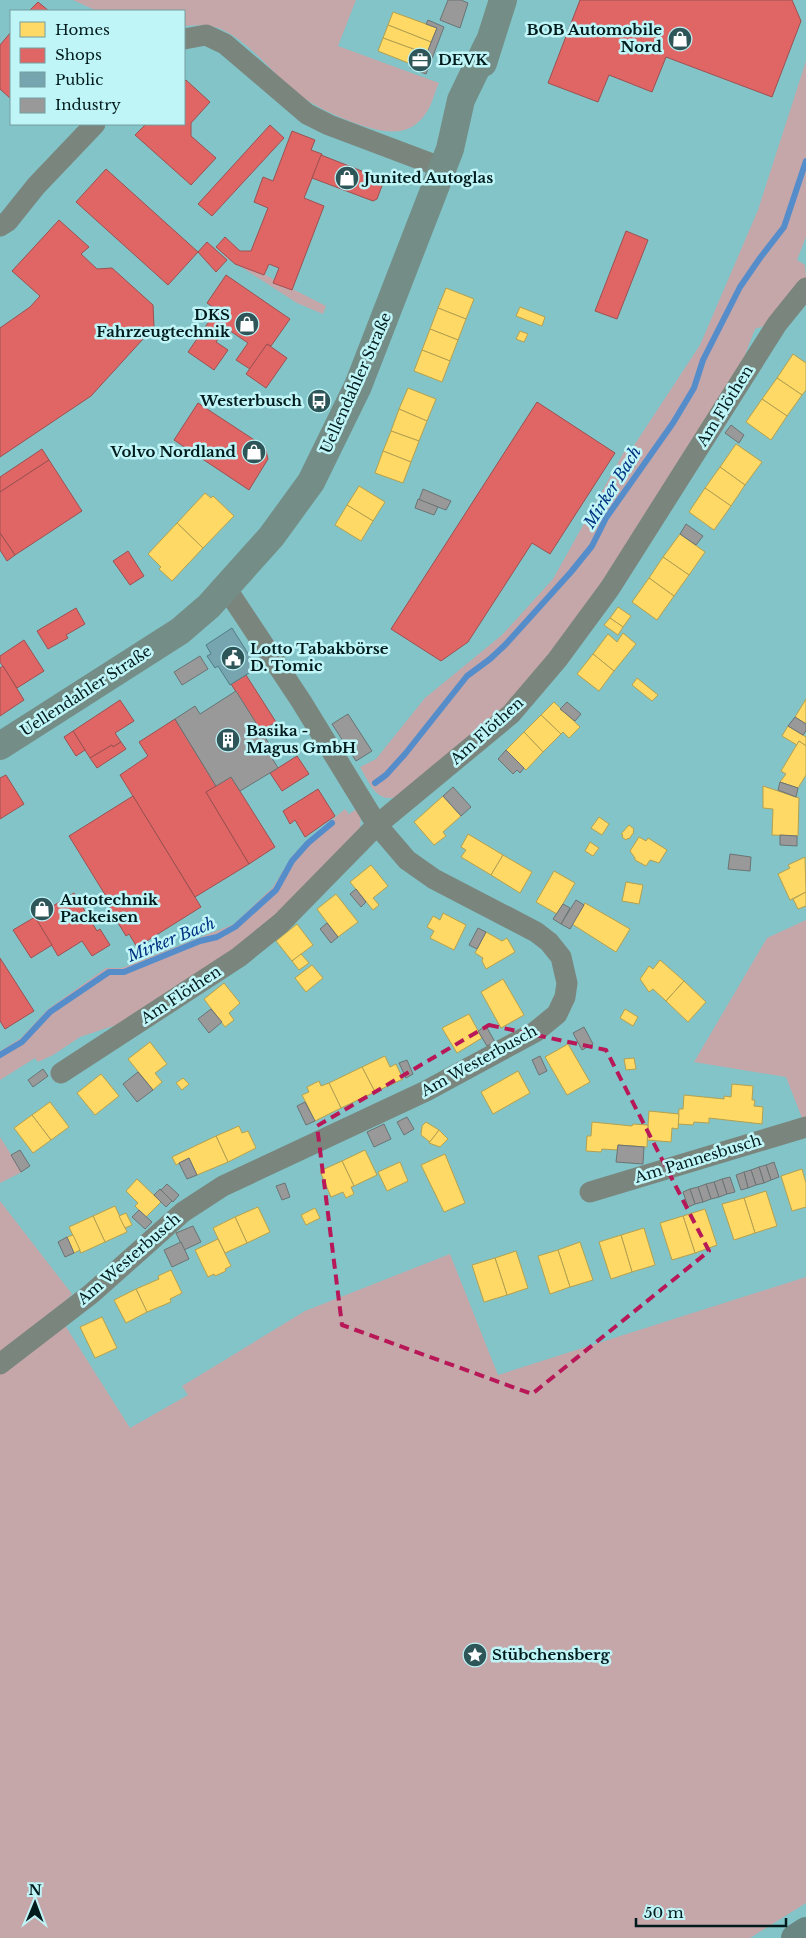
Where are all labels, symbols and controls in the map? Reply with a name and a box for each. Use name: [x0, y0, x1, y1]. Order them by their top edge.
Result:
legend: [10, 10, 185, 125]
text: Homes: [55, 20, 110, 39]
place label: BOB Automobile Nord: [527, 20, 663, 56]
shop icon: BOB Automobile Nord: [667, 26, 693, 52]
text: Shops: [55, 45, 102, 64]
office icon: DEVK: [407, 47, 433, 73]
place label: DEVK: [438, 50, 488, 69]
text: Public: [55, 70, 103, 89]
text: Industry: [55, 95, 121, 114]
shop icon: Junited Autoglas: [334, 165, 360, 191]
place label: Junited Autoglas: [361, 168, 493, 187]
place label: DKS Fahrzeugtechnik: [96, 305, 231, 341]
street label: Uellendahler Straße: [316, 309, 395, 456]
shop icon: DKS Fahrzeugtechnik: [234, 311, 260, 337]
street label: Am Flöthen: [692, 362, 757, 450]
bus stop icon: Westerbusch: [306, 388, 332, 414]
place label: Westerbusch: [199, 391, 302, 410]
shop icon: Volvo Nordland: [241, 439, 267, 465]
place label: Volvo Nordland: [110, 442, 237, 461]
water label: Mirker Bach: [578, 442, 645, 532]
place label: Lotto Tabakbörse D. Tomic: [250, 639, 389, 675]
street label: Uellendahler Straße: [17, 641, 155, 740]
public building icon: Lotto Tabakbörse D. Tomic: [220, 645, 246, 671]
street label: Am Flöthen: [446, 693, 527, 769]
place label: Basika - Magus GmbH: [246, 721, 356, 757]
building icon: Basika - Magus GmbH: [215, 727, 241, 753]
place label: Autotechnik Packeisen: [59, 890, 159, 926]
shop icon: Autotechnik Packeisen: [29, 896, 55, 922]
water label: Mirker Bach: [123, 912, 218, 966]
street label: Am Flöthen: [136, 962, 224, 1028]
street label: Am Westerbusch: [417, 1021, 540, 1101]
street label: Am Pannesbusch: [631, 1130, 764, 1187]
street label: Am Westerbusch: [73, 1209, 184, 1309]
place icon: Stübchensberg: [462, 1642, 488, 1668]
place label: Stübchensberg: [492, 1645, 611, 1664]
north arrow: [10, 1878, 60, 1928]
text: N: [28, 1881, 42, 1899]
scale bar: [636, 1896, 786, 1928]
text: 50 m: [644, 1903, 684, 1922]

